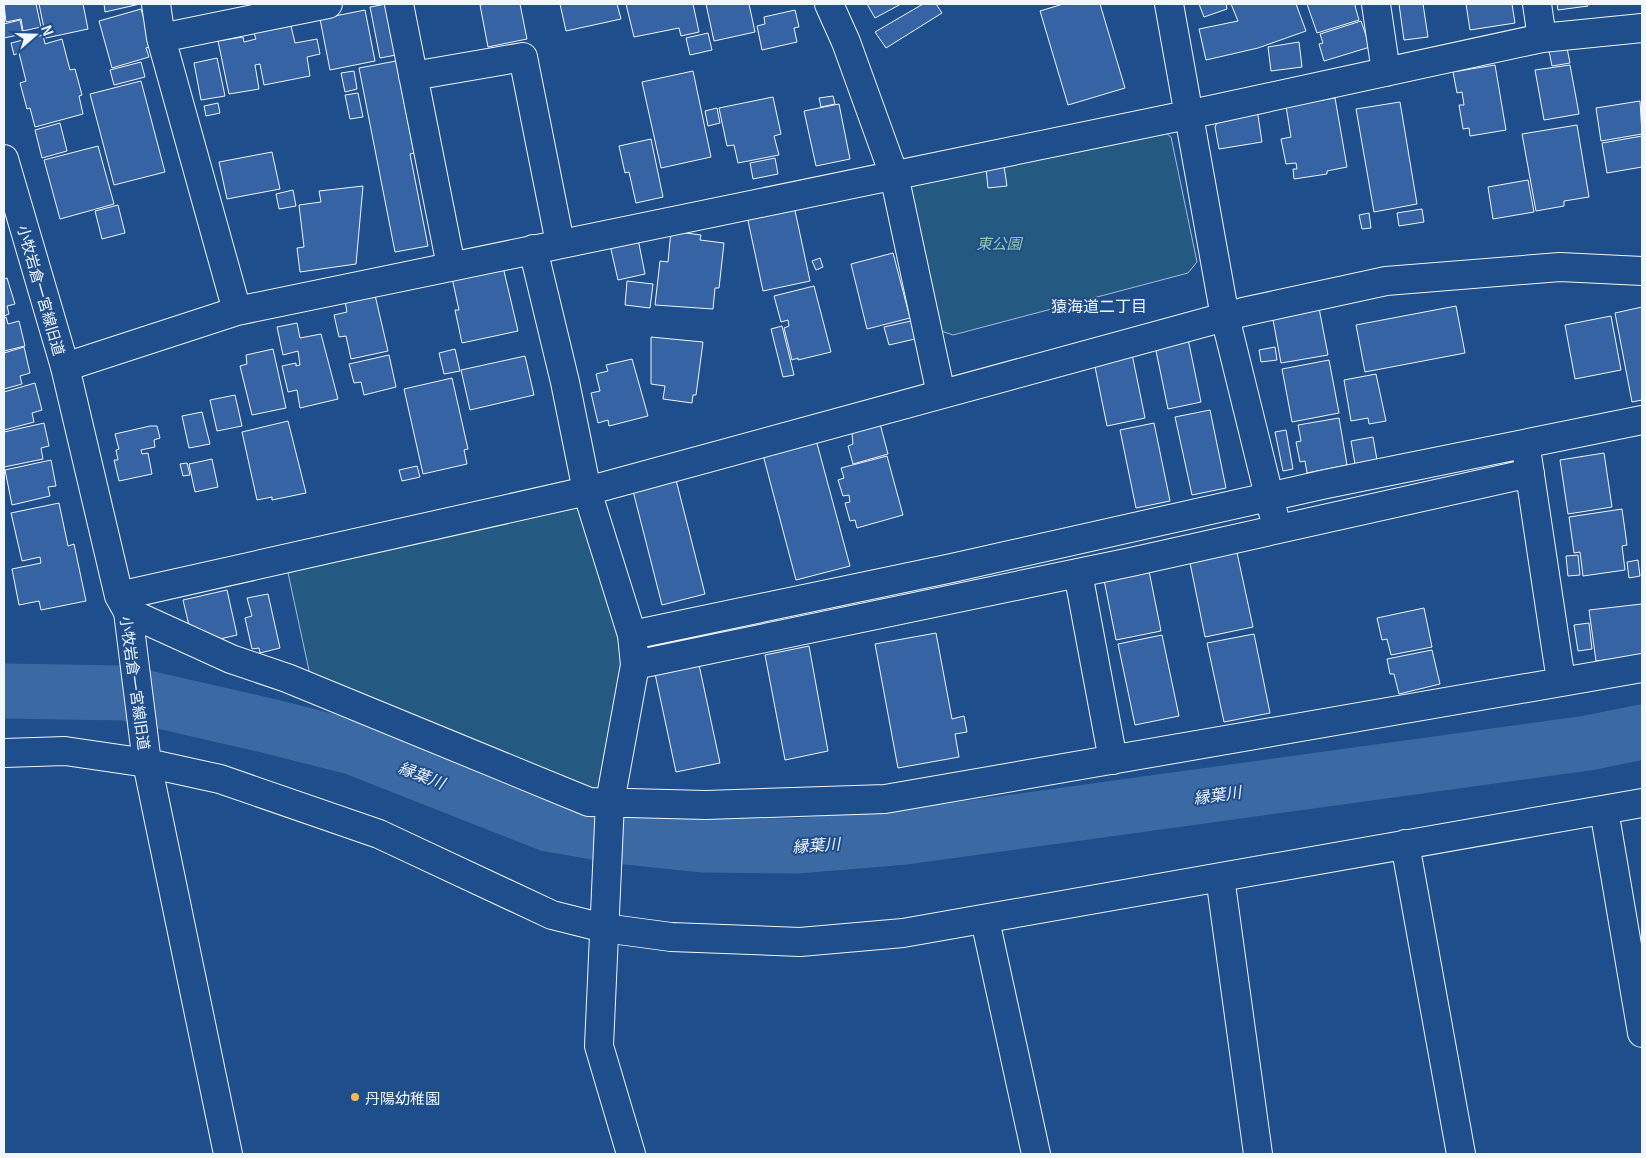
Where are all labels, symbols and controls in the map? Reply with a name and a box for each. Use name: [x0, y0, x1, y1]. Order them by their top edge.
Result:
north arrow: [10, 10, 60, 60]
text: N: [37, 22, 59, 39]
street label: 小牧岩倉一宮線旧道: [13, 222, 71, 358]
park label: 東公園: [976, 232, 1023, 253]
district label: 猿海道二丁目: [1051, 293, 1147, 317]
street label: 小牧岩倉一宮線旧道: [116, 615, 156, 751]
water label: 縁葉川: [395, 754, 451, 795]
water label: 縁葉川: [1192, 778, 1244, 809]
water label: 縁葉川: [791, 830, 843, 858]
place label: 丹陽幼稚園: [365, 1087, 440, 1108]
marker: 丹陽幼稚園: [349, 1091, 361, 1103]

